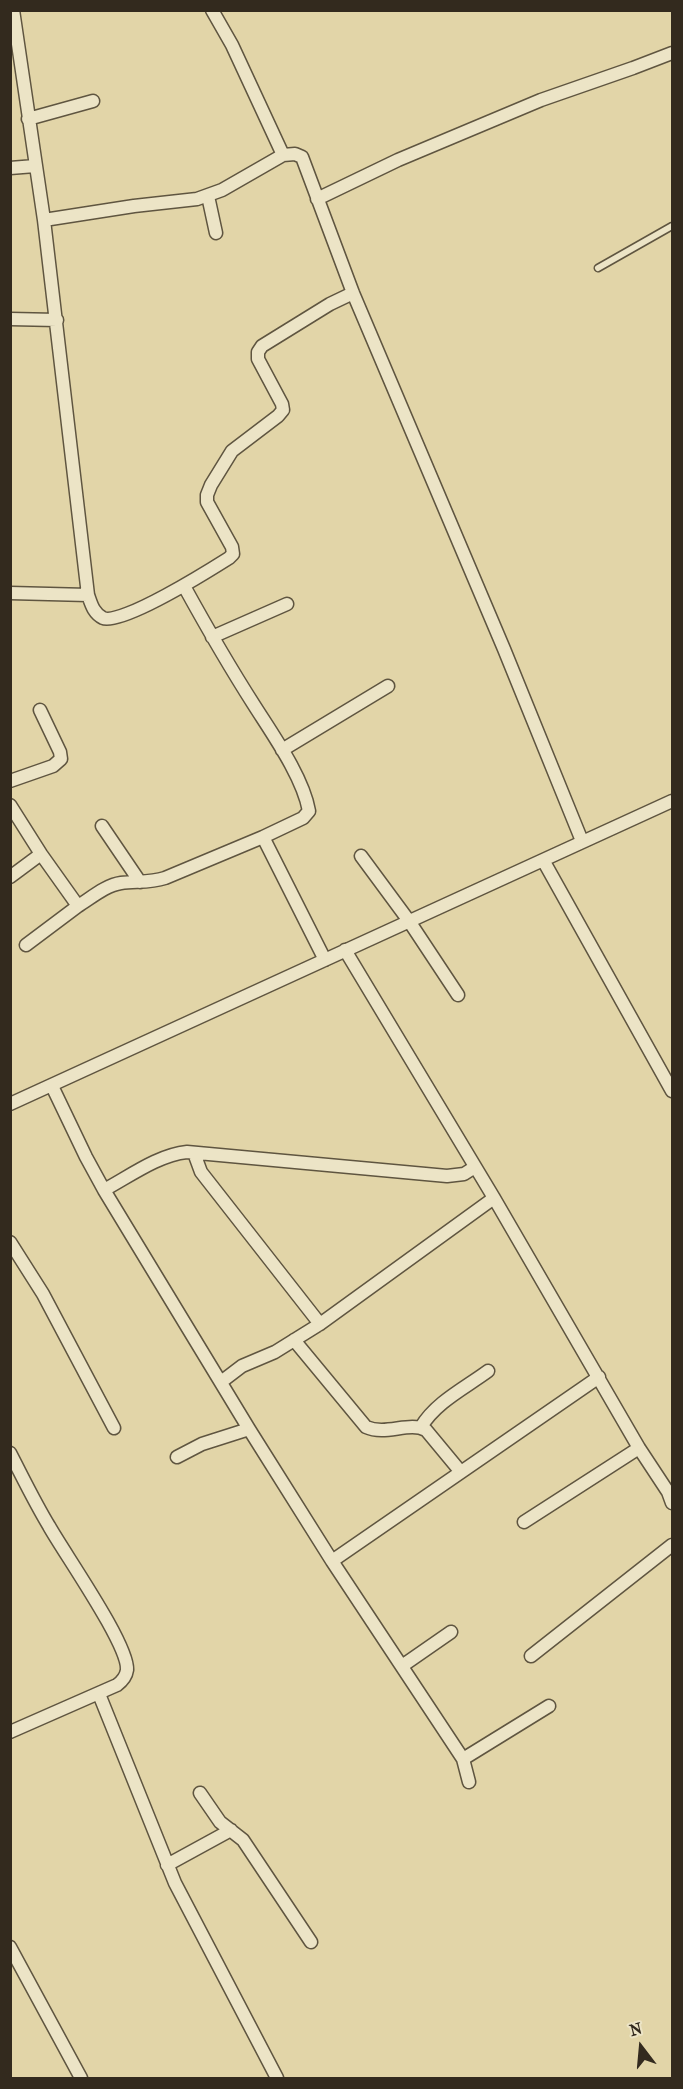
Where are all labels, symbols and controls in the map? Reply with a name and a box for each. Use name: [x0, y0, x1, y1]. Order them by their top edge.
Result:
north arrow: [611, 2017, 671, 2077]
text: N: [627, 2018, 644, 2040]

